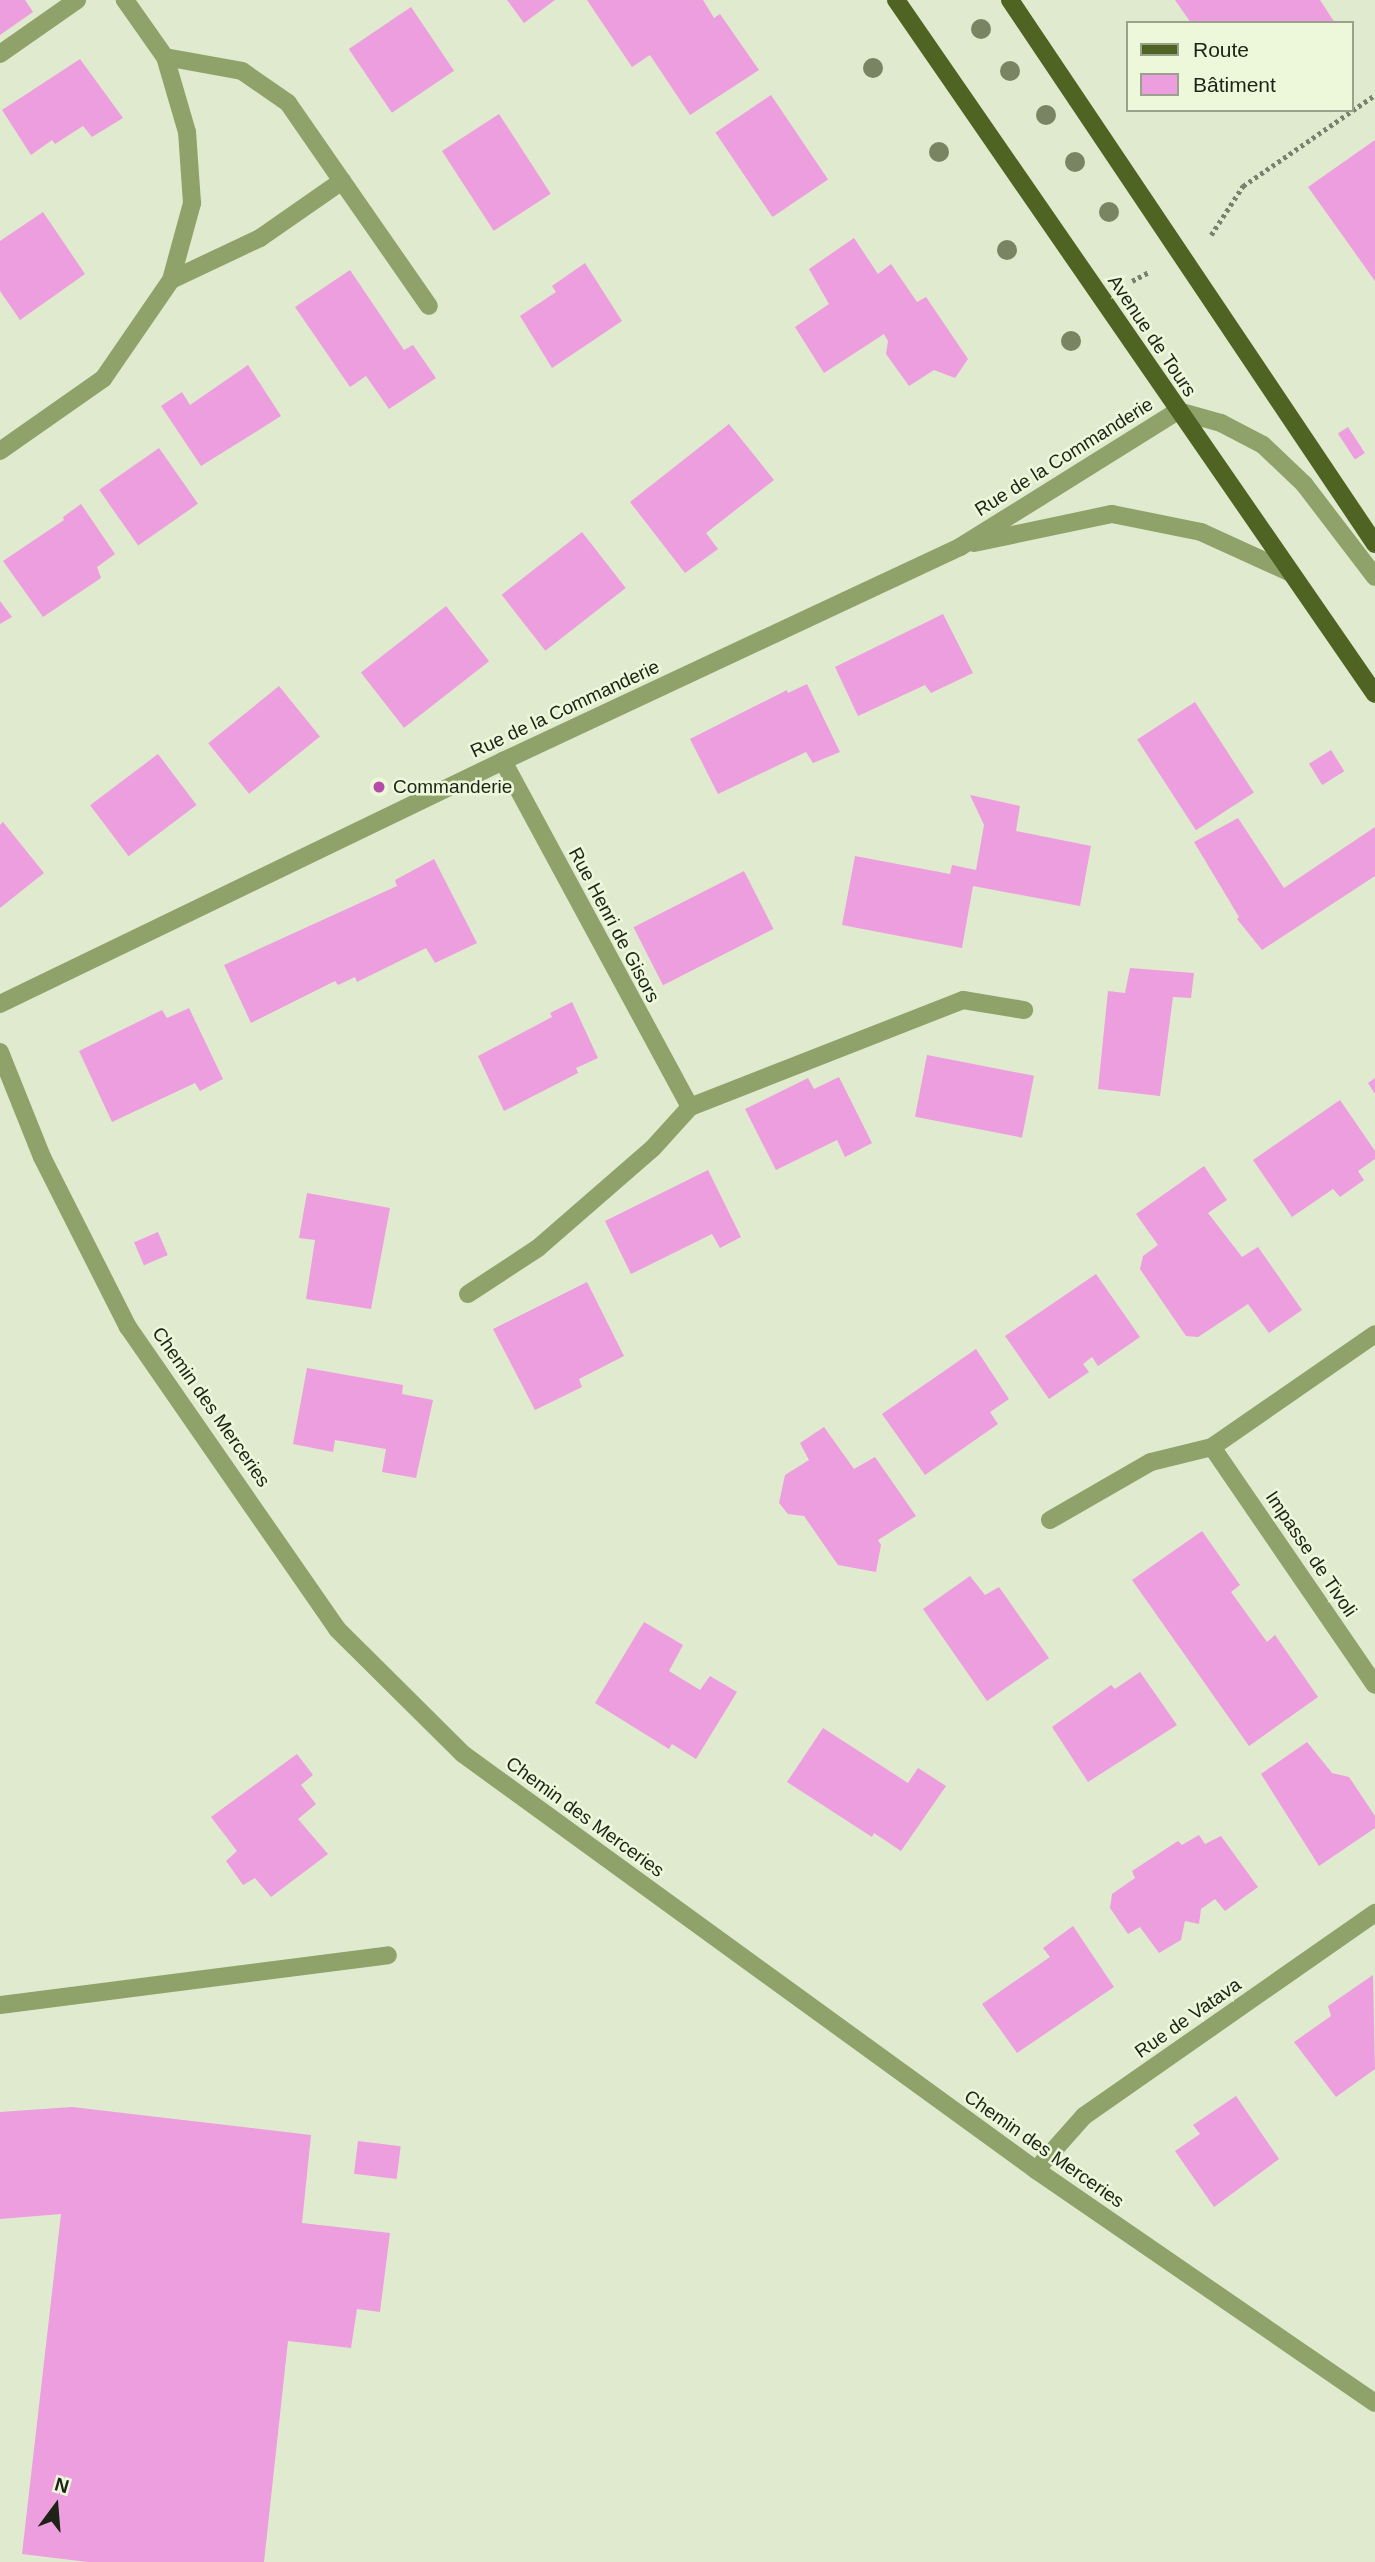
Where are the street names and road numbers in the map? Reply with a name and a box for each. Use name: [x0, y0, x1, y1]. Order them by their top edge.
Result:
street label: Avenue de Tours: [1103, 271, 1201, 401]
street label: Rue de la Commanderie: [971, 393, 1157, 521]
street label: Rue de la Commanderie: [467, 655, 663, 763]
street label: Rue Henri de Gisors: [564, 844, 664, 1006]
street label: Chemin des Merceries: [147, 1323, 275, 1491]
street label: Impasse de Tivoli: [1260, 1487, 1362, 1621]
street label: Chemin des Merceries: [501, 1752, 669, 1882]
street label: Rue de Vatava: [1131, 1973, 1245, 2063]
street label: Chemin des Merceries: [960, 2085, 1128, 2213]

